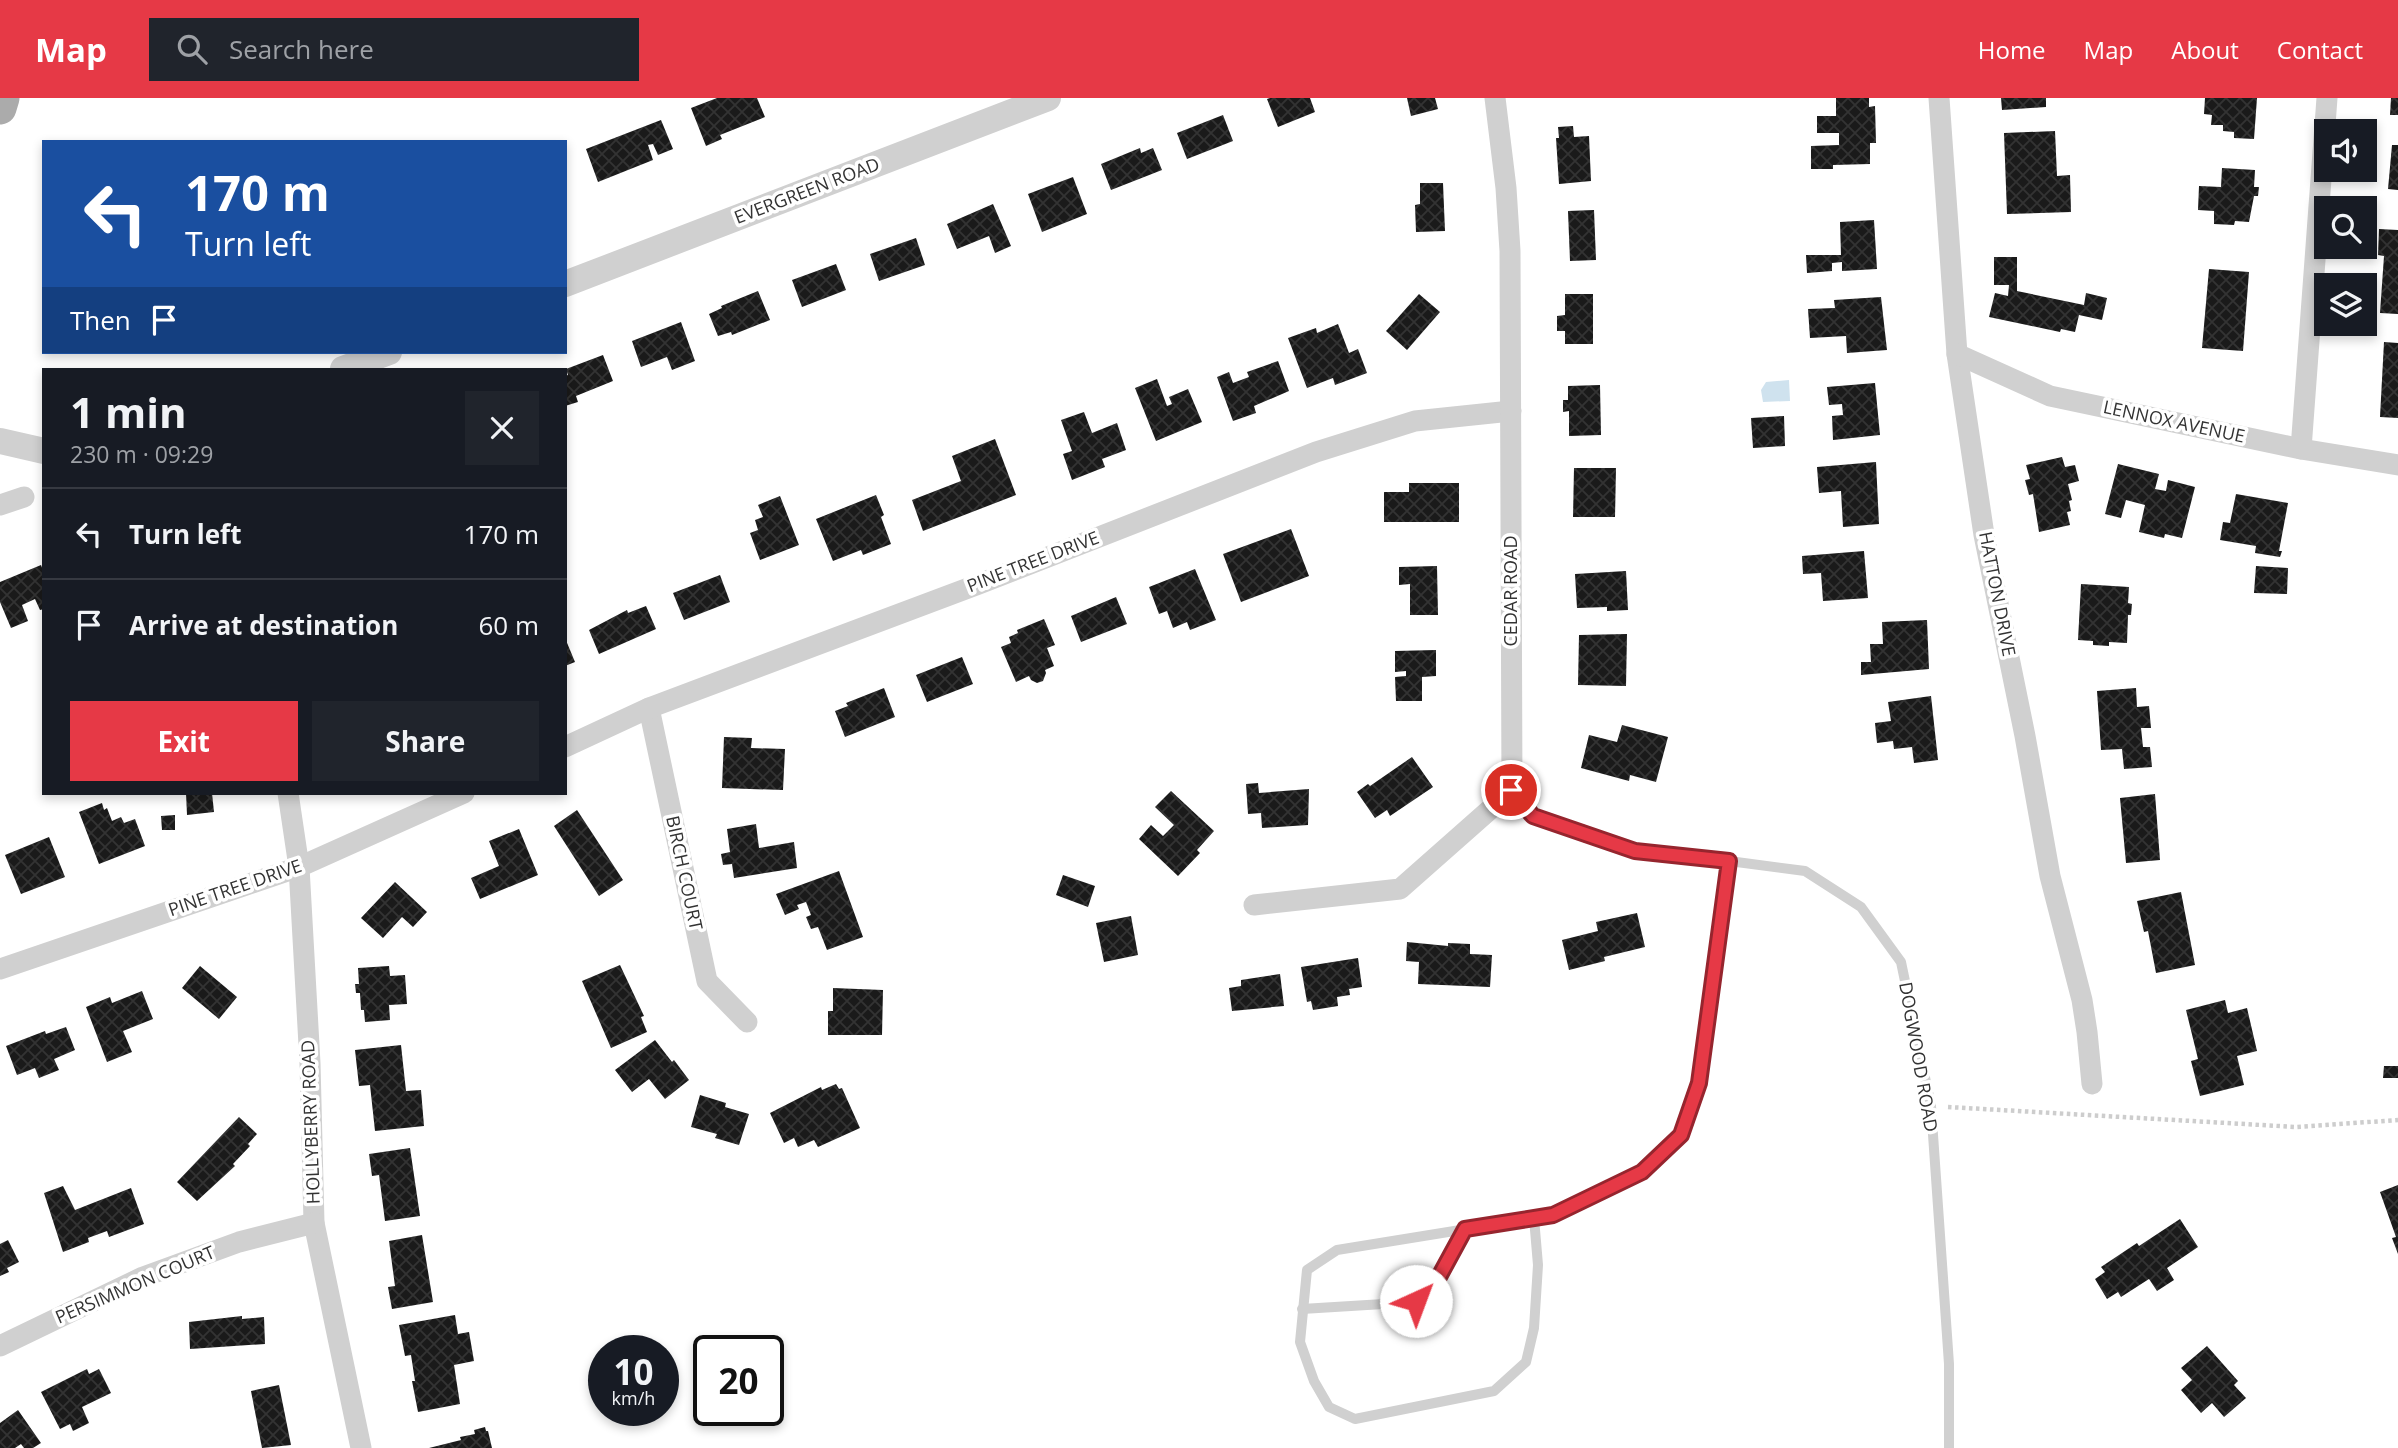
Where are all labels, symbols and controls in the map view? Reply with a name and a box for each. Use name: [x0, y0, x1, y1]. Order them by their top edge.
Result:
search box: [149, 18, 639, 81]
text: Map: [35, 27, 107, 72]
icon: search: [173, 30, 211, 68]
text: Search here: [229, 31, 374, 67]
text: Home: [1978, 33, 2046, 66]
text: Map: [2084, 33, 2133, 66]
text: About: [2171, 33, 2239, 66]
text: Contact: [2277, 33, 2363, 66]
map controls: [2314, 119, 2377, 336]
button: sound: [2314, 119, 2377, 182]
street label: EVERGREEN ROAD: [731, 151, 883, 229]
text: 170 m: [185, 159, 330, 225]
icon: left: [70, 168, 161, 259]
button: search: [2314, 196, 2377, 259]
text: Turn left: [185, 222, 311, 265]
button: layers: [2314, 273, 2377, 336]
icon: arrive: [145, 301, 183, 339]
text: Then: [70, 302, 131, 338]
text: 1 min: [70, 383, 187, 440]
button: close: [465, 391, 539, 465]
street label: LENNOX AVENUE: [2101, 394, 2247, 448]
text: 230 m · 09:29: [70, 438, 213, 470]
icon: left: [70, 515, 108, 553]
text: Turn left: [129, 516, 241, 552]
text: 170 m: [464, 516, 539, 552]
street label: PINE TREE DRIVE: [963, 525, 1102, 597]
street label: HATTON DRIVE: [1974, 529, 2022, 658]
street label: CEDAR ROAD: [1498, 535, 1522, 647]
icon: arrive: [70, 606, 108, 644]
text: Arrive at destination: [129, 607, 398, 643]
text: 60 m: [478, 607, 539, 643]
button: Exit: [70, 701, 298, 781]
button: Share: [312, 701, 539, 781]
pin: [1481, 760, 1541, 820]
icon: arrive: [1492, 771, 1530, 809]
street label: BIRCH COURT: [661, 813, 709, 932]
street label: PINE TREE DRIVE: [165, 853, 305, 921]
street label: DOGWOOD ROAD: [1894, 980, 1944, 1134]
street label: HOLLYBERRY ROAD: [295, 1040, 325, 1205]
street label: PERSIMMON COURT: [51, 1240, 218, 1329]
position arrow: [1379, 1264, 1453, 1338]
speed limit sign: 20: [693, 1335, 784, 1426]
text: 10: [613, 1348, 654, 1395]
text: km/h: [612, 1386, 655, 1410]

